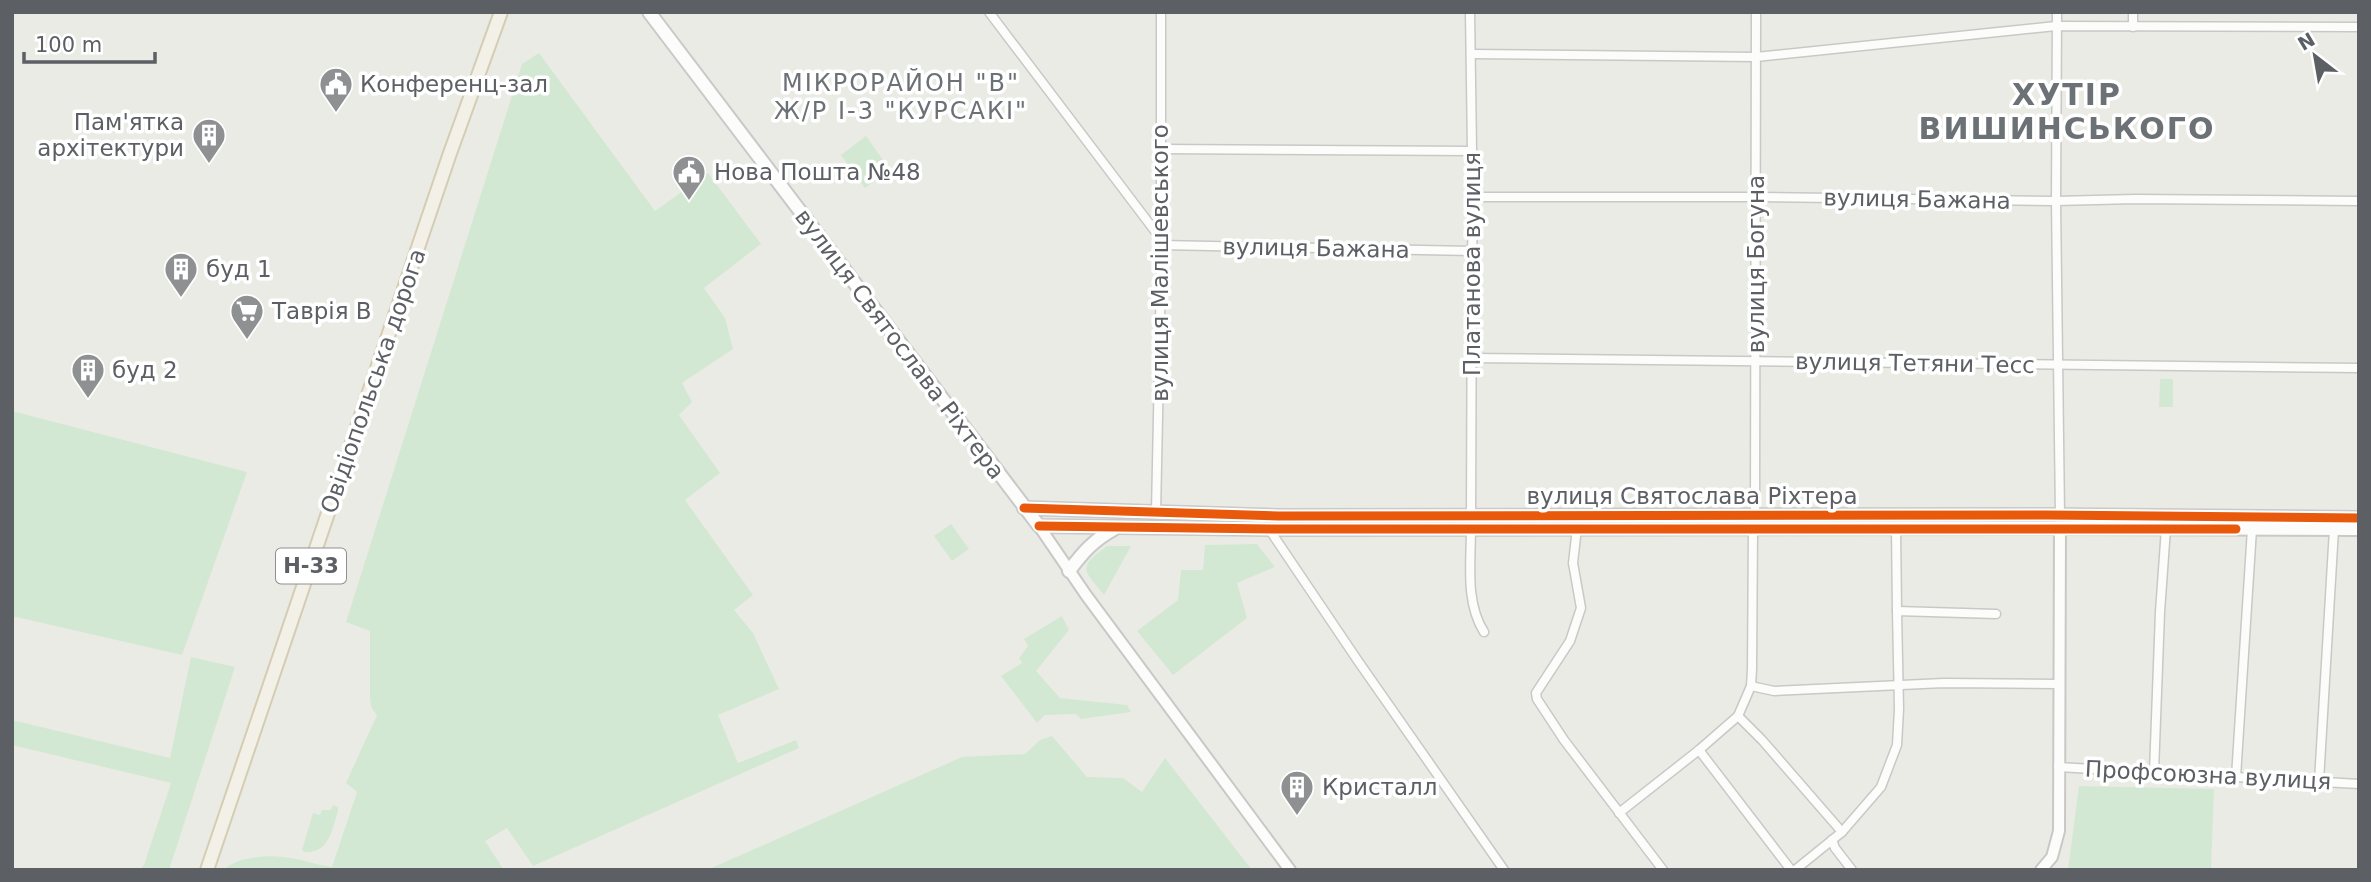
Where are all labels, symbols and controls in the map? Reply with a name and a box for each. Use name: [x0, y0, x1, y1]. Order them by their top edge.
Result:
scale bar: [24, 21, 156, 65]
north arrow: [2280, 21, 2350, 91]
text: N: [2294, 28, 2319, 55]
text: 100 m: [35, 33, 102, 57]
public building icon: Конференц-зал: [317, 65, 355, 114]
district label: МІКРОРАЙОН "В" Ж/Р I-3 "КУРСАКІ": [774, 68, 1028, 125]
place label: Конференц-зал: [360, 71, 548, 97]
district label: ХУТІР ВИШИНСЬКОГО: [1919, 77, 2215, 146]
place label: Пам'ятка архітектури: [37, 109, 184, 161]
building icon: Пам'ятка архітектури: [190, 116, 228, 165]
street label: вулиця Малішевського: [1147, 124, 1173, 402]
street label: Платанова вулиця: [1459, 152, 1485, 376]
public building icon: Нова Пошта №48: [670, 153, 708, 202]
place label: Нова Пошта №48: [714, 159, 921, 185]
street label: вулиця Богуна: [1743, 175, 1769, 353]
street label: вулиця Бажана: [1823, 184, 2011, 214]
street label: вулиця Святослава Ріхтера: [790, 204, 1010, 484]
street label: вулиця Бажана: [1222, 233, 1410, 263]
street label: Овідіопольська дорога: [315, 245, 431, 517]
building icon: буд 1: [162, 250, 200, 299]
place label: буд 1: [206, 256, 272, 282]
supermarket icon: Таврія В: [228, 292, 266, 341]
place label: Таврія В: [271, 298, 372, 324]
street label: вулиця Тетяни Тесс: [1795, 348, 2035, 378]
building icon: буд 2: [69, 351, 107, 400]
place label: буд 2: [112, 357, 178, 383]
street label: вулиця Святослава Ріхтера: [1526, 483, 1858, 509]
road number: Н-33: [276, 548, 346, 584]
street label: Профсоюзна вулиця: [2084, 756, 2332, 794]
building icon: Кристалл: [1278, 768, 1316, 817]
place label: Кристалл: [1322, 774, 1437, 800]

